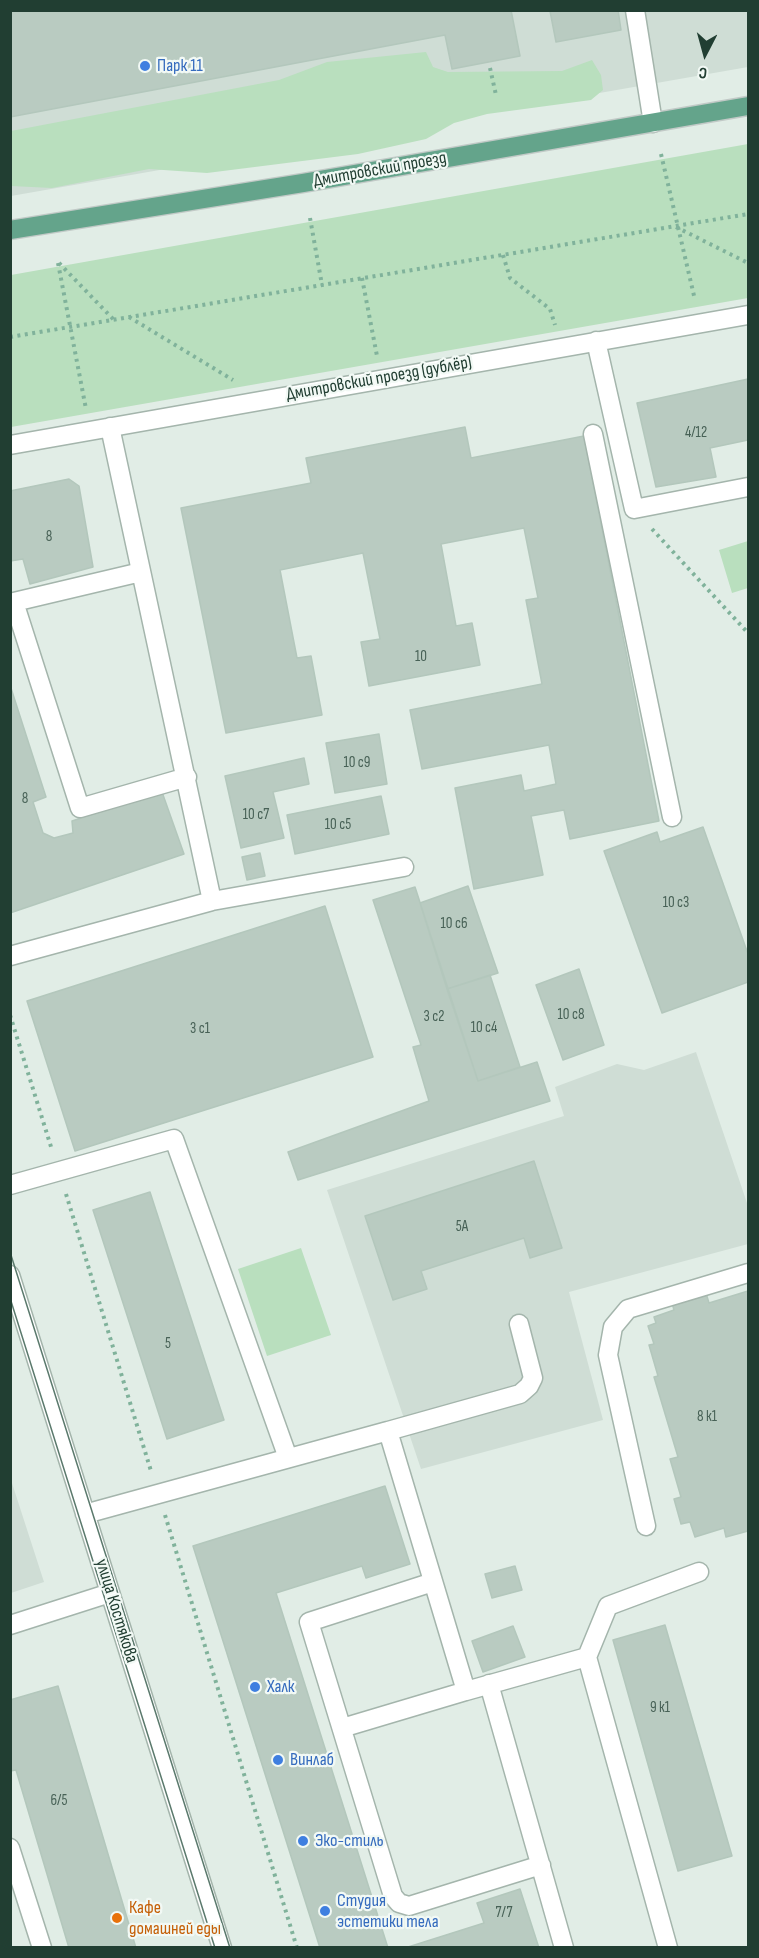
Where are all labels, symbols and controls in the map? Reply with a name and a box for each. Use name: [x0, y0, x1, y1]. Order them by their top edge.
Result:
north arrow: [675, 24, 735, 84]
place label: Парк 11: [157, 55, 203, 77]
marker: Парк 11: [138, 59, 152, 73]
text: С: [698, 63, 708, 82]
street label: Дмитровский проезд: [312, 148, 448, 192]
street label: Дмитровский проезд (дублёр): [285, 352, 473, 406]
house number: 4/12: [685, 424, 707, 442]
house number: 8: [46, 528, 52, 546]
house number: 10: [415, 648, 427, 666]
house number: 10 с9: [344, 754, 370, 772]
house number: 8: [22, 790, 28, 808]
house number: 10 с7: [243, 806, 269, 824]
house number: 10 с5: [325, 816, 351, 834]
house number: 10 с3: [663, 894, 689, 912]
house number: 10 с6: [441, 915, 467, 933]
house number: 10 с8: [558, 1006, 584, 1024]
house number: 3 с2: [424, 1008, 444, 1026]
house number: 10 с4: [471, 1019, 497, 1037]
house number: 3 с1: [190, 1020, 210, 1038]
house number: 5А: [456, 1218, 468, 1236]
house number: 5: [165, 1335, 171, 1353]
house number: 8 к1: [697, 1408, 717, 1426]
street label: улица Костякова: [90, 1556, 142, 1666]
place label: Халк: [267, 1676, 295, 1698]
marker: Халк: [248, 1680, 262, 1694]
house number: 9 к1: [650, 1699, 670, 1717]
place label: Винлаб: [290, 1749, 334, 1771]
marker: Винлаб: [271, 1753, 285, 1767]
house number: 6/5: [51, 1792, 67, 1810]
place label: Эко-стиль: [315, 1830, 384, 1852]
marker: Эко-стиль: [296, 1834, 310, 1848]
place label: Студия эстетики тела: [337, 1890, 439, 1932]
place label: Кафе домашней еды: [129, 1897, 221, 1940]
marker: Студия эстетики тела: [318, 1904, 332, 1918]
house number: 7/7: [496, 1904, 512, 1922]
marker: Кафе домашней еды: [110, 1911, 124, 1925]

